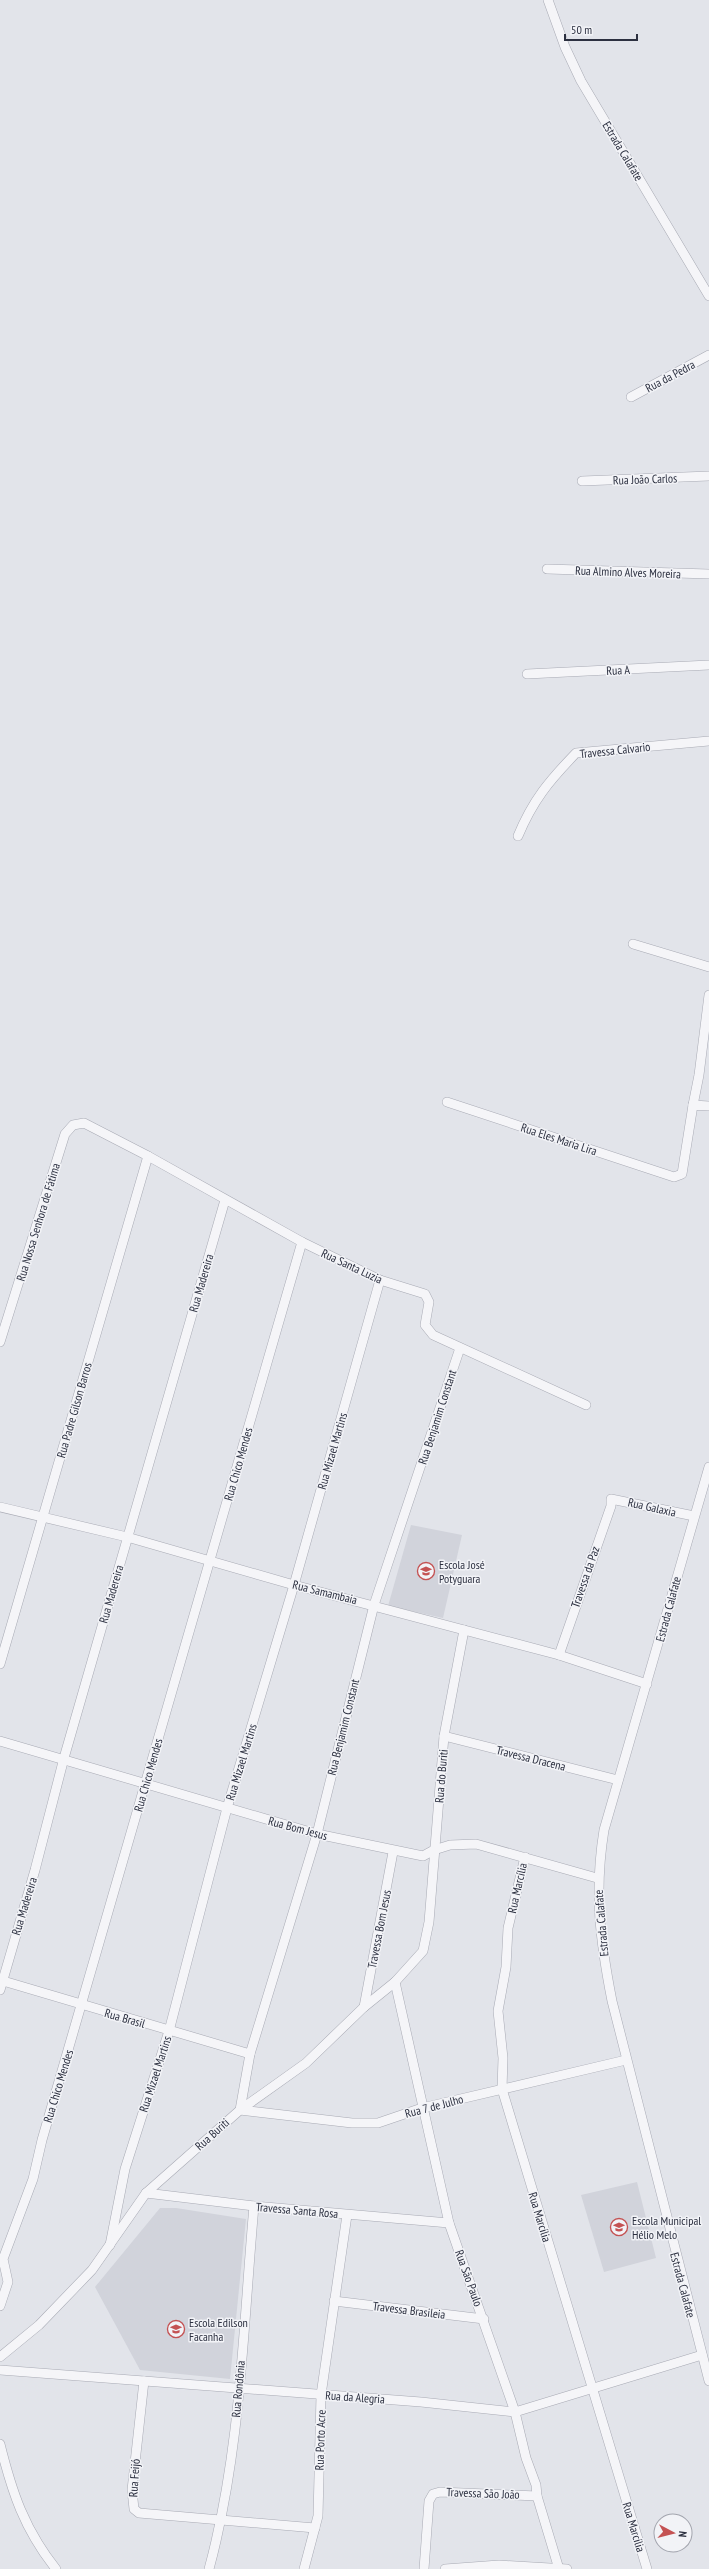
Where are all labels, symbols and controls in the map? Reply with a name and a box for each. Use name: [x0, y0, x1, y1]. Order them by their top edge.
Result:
scale bar: [565, 16, 637, 42]
text: 50 m: [571, 22, 592, 37]
street label: Estrada Calafate: [599, 118, 647, 184]
street label: Rua da Pedra: [643, 357, 698, 395]
street label: Rua João Carlos: [613, 470, 677, 488]
street label: Rua Almino Alves Moreira: [575, 563, 681, 581]
street label: Rua A: [606, 662, 631, 678]
street label: Travessa Calvario: [579, 739, 651, 761]
street label: Rua Eles Maria Lira: [519, 1120, 599, 1158]
street label: Rua Nossa Senhora de Fátima: [13, 1161, 63, 1283]
street label: Rua Santa Luzia: [319, 1245, 385, 1287]
street label: Rua Madereira: [186, 1252, 217, 1314]
street label: Rua Padre Gilson Barros: [53, 1360, 95, 1460]
street label: Rua Benjamim Constant: [415, 1367, 460, 1466]
street label: Rua Mizael Martins: [314, 1411, 350, 1491]
street label: Rua Chico Mendes: [220, 1426, 256, 1502]
street label: Rua Galaxia: [626, 1494, 678, 1520]
street label: Travessa da Paz: [567, 1544, 603, 1610]
place label: Escola José Potyguara: [439, 1557, 485, 1586]
school or university icon: Escola José Potyguara: [416, 1561, 436, 1581]
street label: Rua Madereira: [96, 1563, 127, 1625]
street label: Estrada Calafate: [652, 1575, 684, 1643]
street label: Rua Samambaia: [291, 1577, 359, 1607]
street label: Rua Benjamim Constant: [324, 1677, 362, 1777]
street label: Rua Mizael Martins: [222, 1722, 260, 1802]
street label: Rua Chico Mendes: [130, 1737, 166, 1813]
street label: Travessa Dracena: [495, 1742, 567, 1774]
street label: Rua do Buriti: [431, 1748, 451, 1804]
street label: Rua Bom Jesus: [267, 1813, 329, 1843]
street label: Rua Marcília: [504, 1861, 530, 1915]
street label: Rua Madereira: [8, 1875, 40, 1937]
street label: Travessa Bom Jesus: [364, 1888, 394, 1970]
street label: Estrada Calafate: [591, 1889, 611, 1957]
street label: Rua Brasil: [103, 2005, 147, 2031]
street label: Rua Mizael Martins: [136, 2034, 174, 2114]
street label: Rua Chico Mendes: [40, 2048, 76, 2124]
street label: Rua 7 de Julho: [403, 2091, 465, 2121]
street label: Rua Buriti: [192, 2115, 232, 2153]
street label: Rua Marcília: [525, 2190, 555, 2244]
street label: Travessa Santa Rosa: [255, 2199, 339, 2221]
place label: Escola Municipal Hélio Melo: [632, 2213, 701, 2242]
school or university icon: Escola Municipal Hélio Melo: [609, 2217, 629, 2237]
street label: Rua São Paulo: [452, 2248, 486, 2308]
street label: Estrada Calafate: [667, 2251, 699, 2319]
street label: Travessa Brasileia: [372, 2298, 446, 2322]
place label: Escola Edilson Facanha: [189, 2315, 248, 2344]
school or university icon: Escola Edilson Facanha: [166, 2319, 186, 2339]
street label: Rua Rondônia: [228, 2360, 248, 2418]
street label: Rua da Alegria: [325, 2387, 386, 2407]
street label: Rua Porto Acre: [311, 2409, 329, 2471]
street label: Rua Feijó: [125, 2458, 143, 2498]
street label: Travessa São João: [446, 2484, 520, 2502]
street label: Rua Marcília: [619, 2500, 649, 2554]
north arrow: [653, 2513, 693, 2553]
text: N: [676, 2530, 690, 2538]

